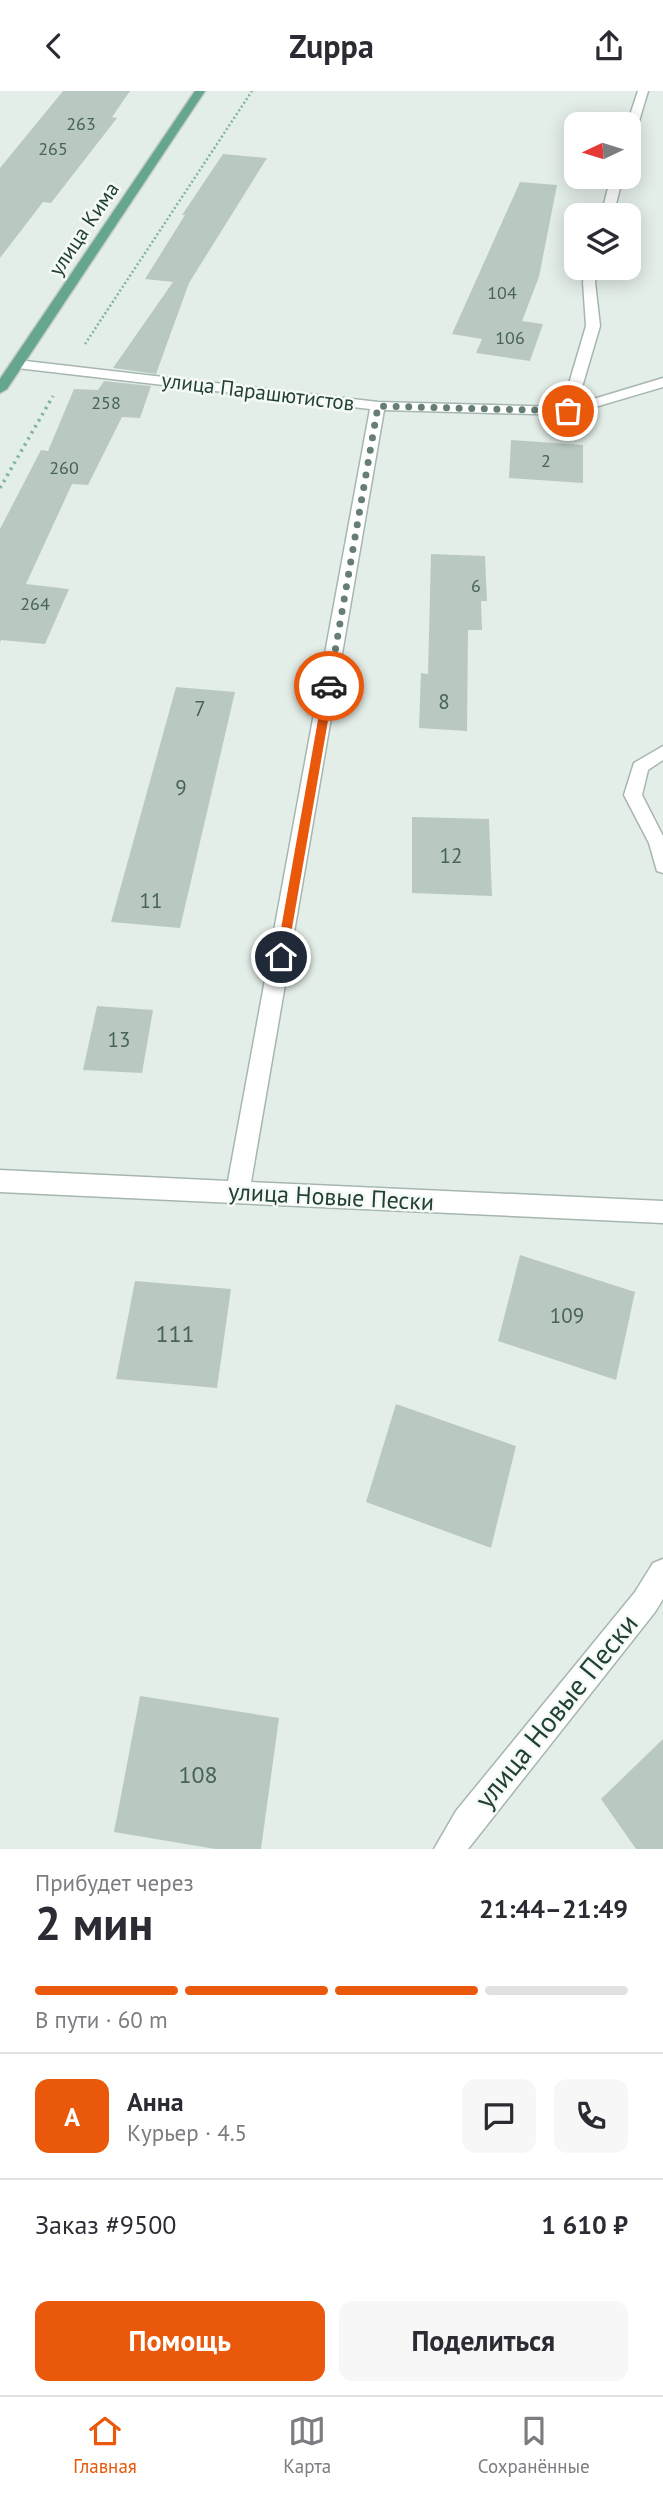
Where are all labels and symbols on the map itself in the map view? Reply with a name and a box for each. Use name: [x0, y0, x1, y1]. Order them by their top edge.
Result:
house number: 263: [66, 112, 96, 135]
north arrow: [564, 112, 640, 189]
house number: 265: [38, 137, 68, 160]
street label: улица Кима: [42, 177, 125, 281]
house number: 104: [487, 281, 517, 304]
house number: 106: [495, 326, 525, 349]
street label: улица Парашютистов: [160, 366, 356, 417]
pin: [538, 381, 598, 441]
house number: 258: [91, 391, 121, 414]
house number: 2: [541, 449, 551, 472]
house number: 260: [49, 456, 79, 479]
house number: 6: [471, 574, 481, 597]
house number: 264: [20, 592, 50, 615]
courier: [294, 651, 364, 721]
house number: 8: [438, 688, 450, 715]
house number: 7: [194, 695, 206, 722]
house number: 9: [175, 774, 187, 801]
house number: 12: [440, 842, 462, 869]
house number: 11: [140, 887, 162, 914]
pin: [251, 927, 311, 987]
house number: 13: [108, 1026, 130, 1053]
street label: улица Новые Пески: [227, 1176, 435, 1217]
house number: 109: [550, 1302, 584, 1329]
house number: 111: [155, 1318, 195, 1349]
street label: улица Новые Пески: [466, 1606, 646, 1816]
house number: 108: [178, 1759, 218, 1790]

